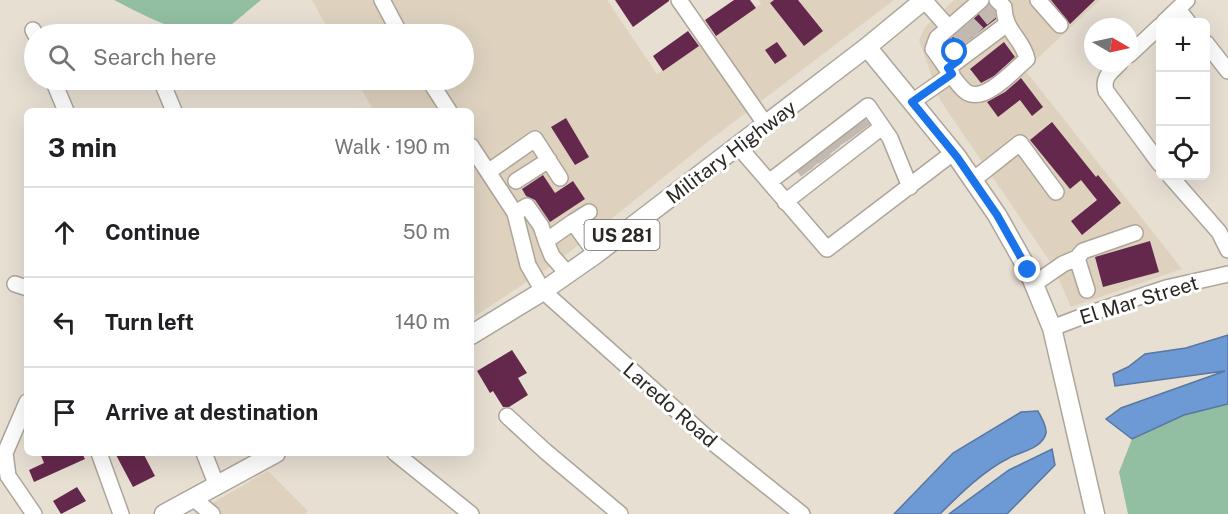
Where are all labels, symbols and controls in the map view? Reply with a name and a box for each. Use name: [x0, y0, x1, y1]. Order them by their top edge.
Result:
north arrow: [1084, 18, 1138, 72]
map controls: [1156, 18, 1210, 180]
button: +: [1156, 18, 1210, 72]
search box: [24, 24, 474, 90]
route start: [941, 38, 967, 64]
icon: search: [45, 41, 78, 74]
text: Search here: [93, 44, 217, 70]
button: −: [1156, 72, 1210, 126]
street label: Military Highway: [661, 95, 801, 209]
button: locate: [1156, 126, 1210, 180]
text: 3 min: [48, 132, 117, 163]
text: Walk · 190 m: [334, 135, 450, 159]
icon: ahead: [48, 216, 81, 249]
text: Continue: [105, 219, 200, 245]
text: 50 m: [403, 220, 450, 244]
road number: US 281: [584, 220, 660, 250]
route end: [1014, 256, 1040, 282]
street label: El Mar Street: [1077, 271, 1201, 329]
icon: left: [48, 306, 81, 339]
text: Turn left: [105, 309, 194, 335]
text: 140 m: [395, 310, 450, 334]
street label: Laredo Road: [618, 358, 722, 452]
icon: arrive: [48, 396, 81, 429]
text: Arrive at destination: [105, 399, 318, 425]

